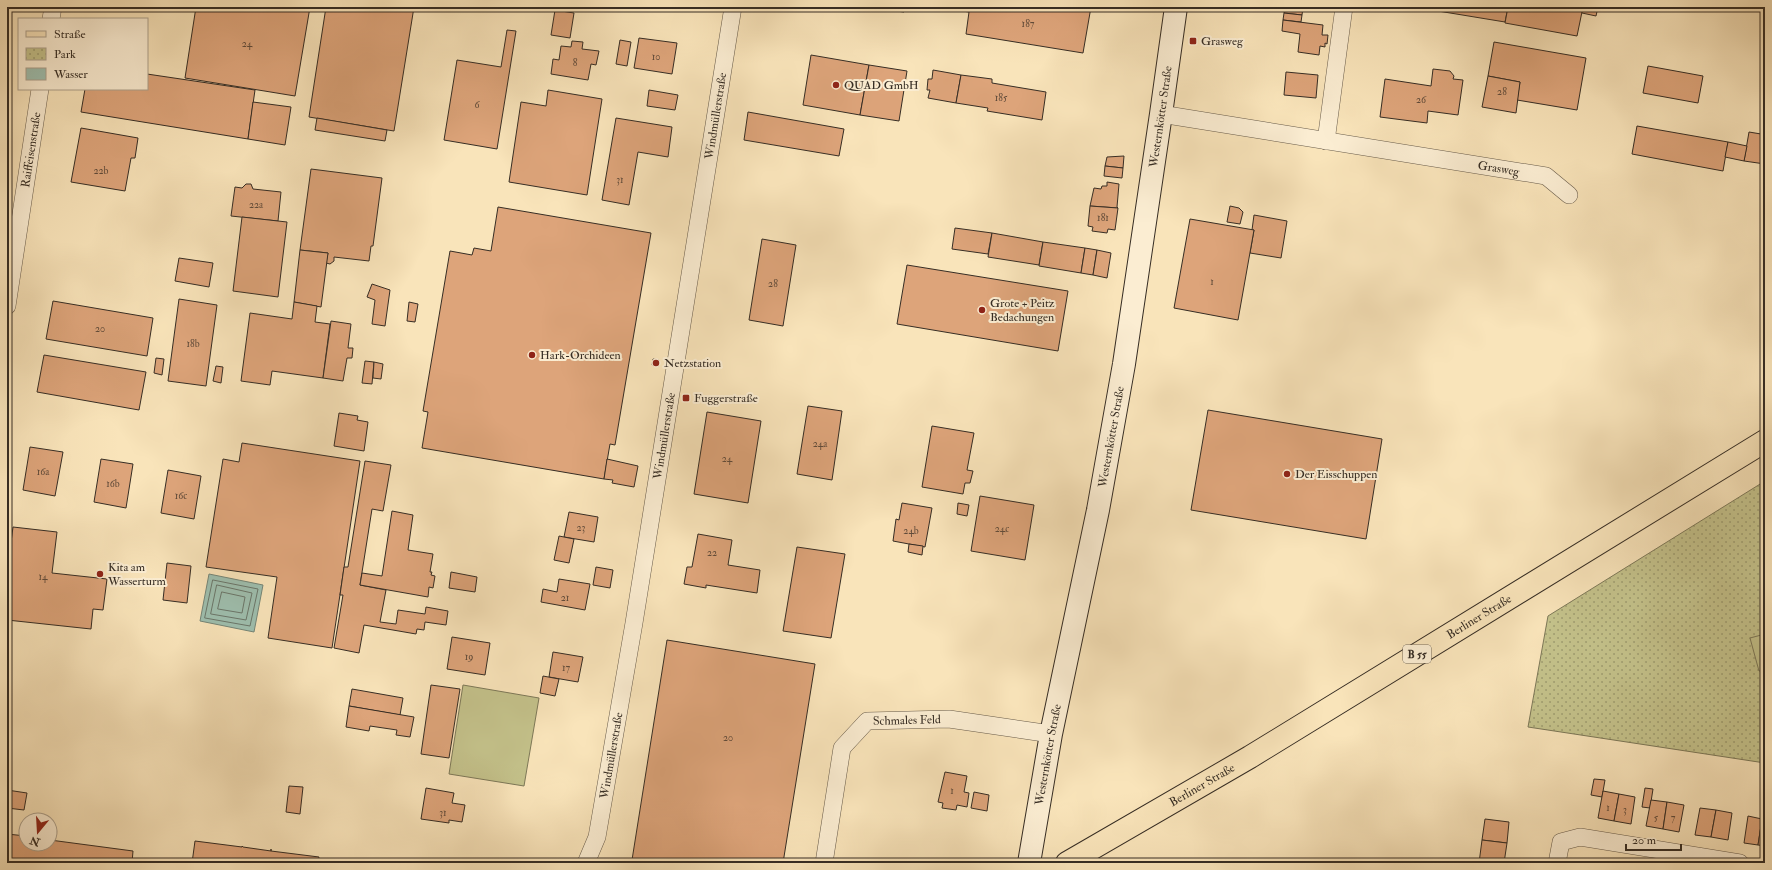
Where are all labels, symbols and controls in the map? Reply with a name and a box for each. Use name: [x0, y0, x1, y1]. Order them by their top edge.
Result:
legend: [18, 18, 148, 90]
house number: 187: [1022, 18, 1035, 30]
text: Straße: [54, 27, 85, 42]
place label: Grasweg: [1201, 34, 1244, 49]
marker: Grasweg: [1188, 36, 1198, 46]
house number: 24: [242, 38, 253, 50]
text: Park: [54, 47, 76, 62]
house number: 10: [652, 51, 660, 63]
house number: 8: [573, 57, 578, 69]
street label: Westernkötter Straße: [1146, 65, 1176, 170]
text: Wasser: [53, 67, 88, 82]
street label: Windmüllerstraße: [701, 72, 730, 161]
place label: QUAD GmbH: [844, 78, 919, 93]
marker: QUAD GmbH: [831, 80, 841, 90]
house number: 28: [1497, 86, 1507, 98]
house number: 185: [995, 92, 1008, 104]
house number: 26: [1416, 94, 1427, 106]
house number: 6: [474, 99, 480, 111]
street label: Raiffeisenstraße: [18, 111, 44, 189]
street label: Grasweg: [1477, 158, 1522, 180]
house number: 22b: [93, 165, 109, 177]
house number: 31: [616, 174, 624, 186]
house number: 22a: [249, 199, 264, 211]
house number: 181: [1097, 212, 1109, 224]
house number: 1: [1210, 276, 1214, 288]
house number: 28: [768, 278, 778, 290]
place label: Grote + Peitz Bedachungen: [990, 296, 1055, 325]
marker: Grote + Peitz Bedachungen: [977, 305, 987, 315]
house number: 20: [95, 323, 105, 335]
house number: 18b: [186, 338, 200, 350]
place label: Hark-Orchideen: [540, 348, 621, 363]
marker: Hark-Orchideen: [527, 350, 537, 360]
place label: Netzstation: [664, 356, 721, 371]
marker: Netzstation: [651, 358, 661, 368]
street label: Westernkötter Straße: [1095, 385, 1128, 490]
place label: Fuggerstraße: [694, 391, 758, 406]
street label: Windmüllerstraße: [650, 392, 679, 481]
marker: Fuggerstraße: [681, 393, 691, 403]
house number: 24a: [813, 438, 828, 450]
house number: 24: [722, 453, 733, 465]
house number: 16a: [37, 466, 50, 478]
place label: Der Eisschuppen: [1295, 467, 1377, 482]
marker: Der Eisschuppen: [1282, 469, 1292, 479]
house number: 16b: [106, 478, 120, 490]
house number: 16c: [175, 490, 187, 502]
house number: 23: [577, 522, 586, 534]
house number: 24c: [995, 523, 1009, 535]
house number: 24b: [903, 525, 919, 537]
house number: 22: [707, 547, 717, 559]
place label: Kita am Wasserturm: [107, 560, 166, 589]
marker: Kita am Wasserturm: [95, 569, 105, 579]
house number: 14: [39, 571, 48, 583]
street label: Berliner Straße: [1444, 591, 1514, 643]
house number: 21: [561, 592, 570, 604]
road number: B 55: [1403, 645, 1431, 663]
house number: 19: [465, 651, 473, 663]
house number: 17: [562, 662, 570, 674]
street label: Westernkötter Straße: [1032, 703, 1065, 807]
street label: Windmüllerstraße: [597, 711, 626, 801]
street label: Schmales Feld: [873, 712, 941, 729]
house number: 20: [723, 732, 733, 744]
street label: Berliner Straße: [1167, 760, 1238, 810]
house number: 1: [950, 785, 954, 797]
house number: 1: [1606, 802, 1610, 814]
house number: 3: [1623, 804, 1627, 816]
house number: 31: [439, 807, 447, 819]
north arrow: [18, 812, 58, 852]
house number: 5: [1654, 812, 1659, 824]
house number: 7: [1671, 812, 1676, 824]
scale bar: [1626, 826, 1681, 852]
text: N: [27, 833, 43, 849]
text: 20 m: [1632, 833, 1657, 848]

